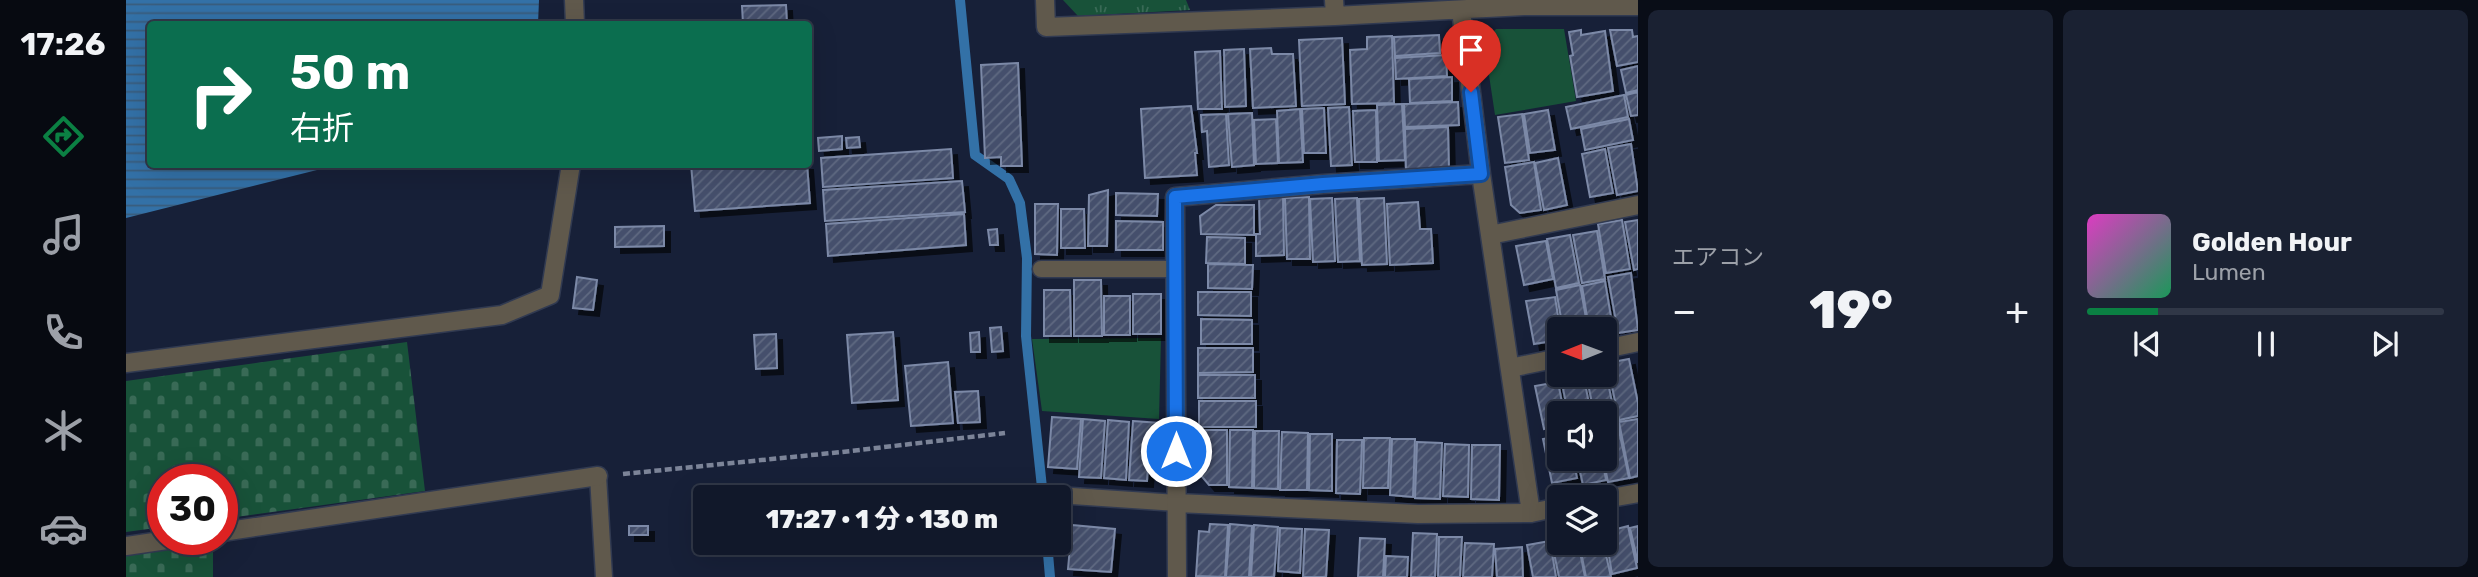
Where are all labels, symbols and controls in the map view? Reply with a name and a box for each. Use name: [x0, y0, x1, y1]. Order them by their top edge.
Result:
pin: [1441, 20, 1501, 92]
text: 17:26: [20, 25, 106, 63]
icon: arrive: [1452, 31, 1490, 69]
text: 50 m: [290, 43, 410, 101]
icon: right: [175, 49, 266, 140]
text: 右折: [290, 109, 354, 147]
icon: directions: [39, 112, 88, 161]
icon: music: [39, 210, 88, 259]
text: Golden Hour: [2192, 227, 2352, 258]
text: エアコン: [1672, 243, 1764, 271]
text: Lumen: [2192, 258, 2266, 286]
text: 19°: [1809, 279, 1893, 341]
text: −: [1672, 288, 1697, 334]
text: +: [2005, 288, 2029, 334]
icon: phone: [39, 308, 88, 357]
north arrow: [1547, 317, 1617, 387]
map controls: [1547, 317, 1617, 555]
icon: previous: [2128, 325, 2166, 363]
icon: pause: [2247, 325, 2285, 363]
icon: next: [2366, 325, 2404, 363]
button: sound: [1547, 401, 1617, 471]
icon: climate: [39, 406, 88, 455]
position arrow: [1139, 414, 1213, 488]
speed limit sign: 30: [147, 464, 238, 555]
button: layers: [1547, 485, 1617, 555]
icon: car: [39, 504, 88, 553]
text: 17:27 · 1 分 · 130 m: [766, 504, 998, 535]

